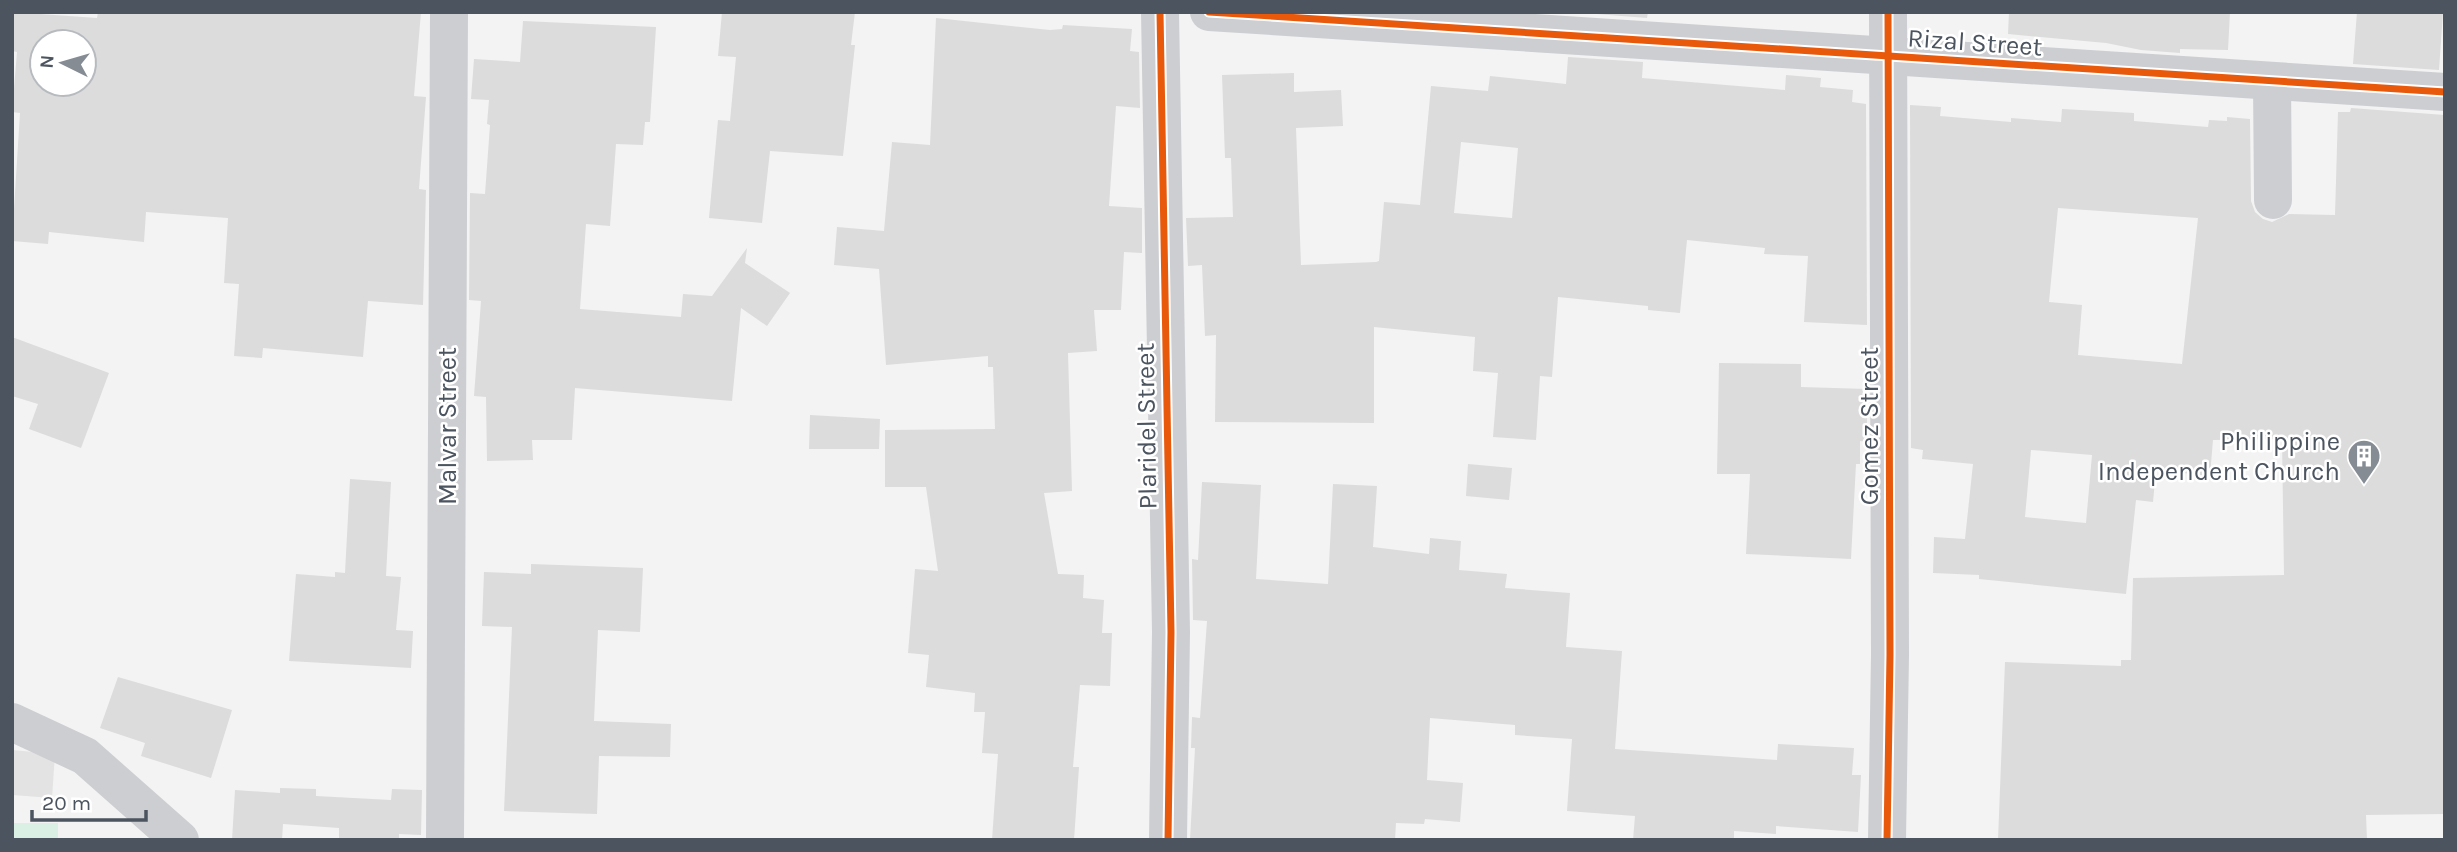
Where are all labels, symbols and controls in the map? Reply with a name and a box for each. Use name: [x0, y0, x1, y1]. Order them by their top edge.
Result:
street label: Rizal Street: [1906, 22, 2044, 63]
north arrow: [28, 28, 98, 98]
text: N: [36, 54, 59, 69]
street label: Plaridel Street: [1130, 342, 1163, 510]
street label: Malvar Street: [432, 347, 463, 505]
street label: Gomez Street: [1854, 347, 1885, 505]
place label: Philippine Independent Church: [2098, 426, 2340, 487]
building icon: Philippine Independent Church: [2345, 437, 2383, 486]
scale bar: [32, 778, 145, 822]
text: 20 m: [42, 791, 91, 815]

